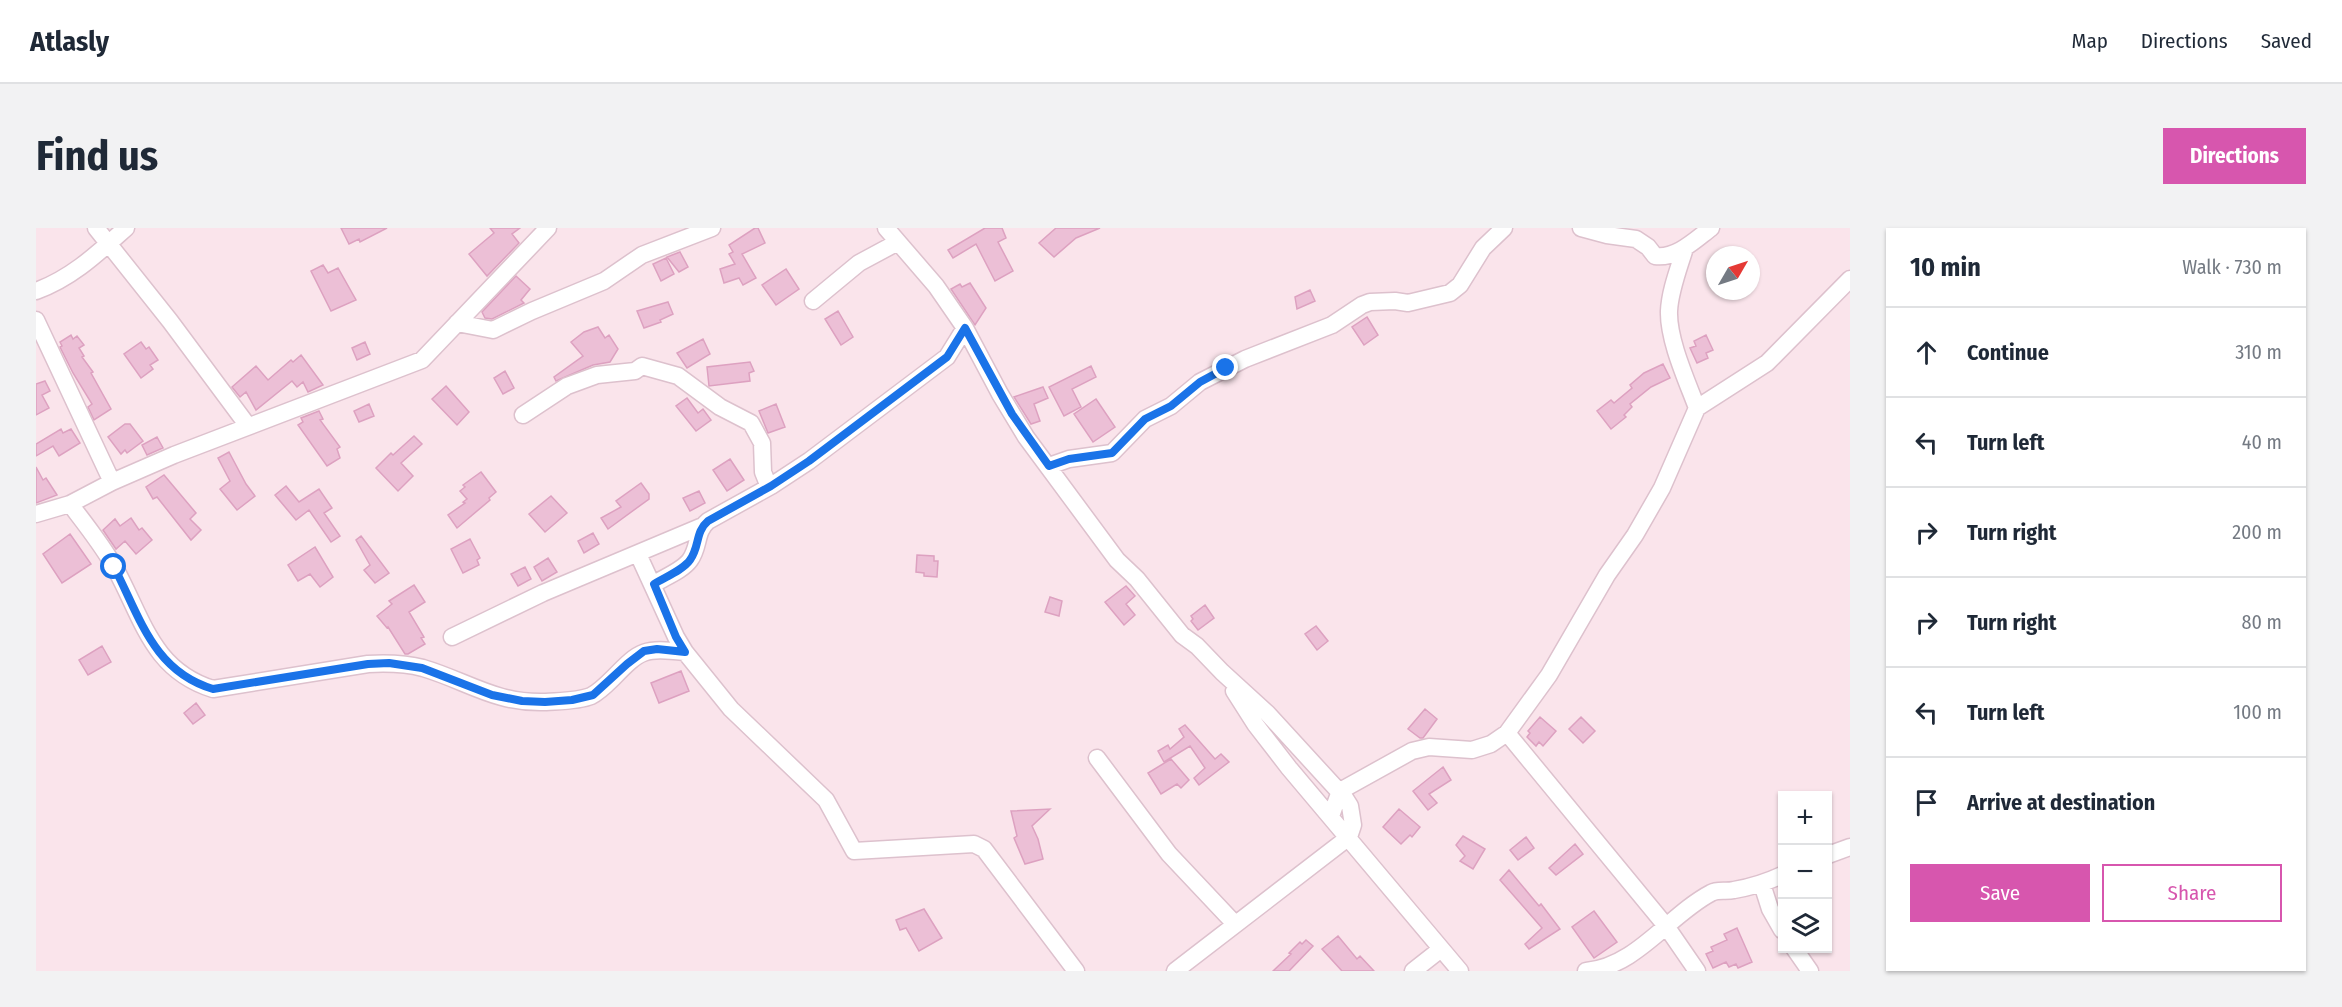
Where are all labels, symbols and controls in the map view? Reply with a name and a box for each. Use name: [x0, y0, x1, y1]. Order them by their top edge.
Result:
text: Atlasly: [30, 25, 109, 58]
text: Map: [2071, 28, 2108, 54]
text: Directions: [2141, 28, 2228, 54]
text: Saved: [2261, 28, 2312, 54]
button: Directions: [2163, 128, 2306, 184]
text: Find us: [36, 131, 158, 181]
north arrow: [1706, 246, 1760, 300]
text: 10 min: [1910, 252, 1981, 283]
text: Walk · 730 m: [2182, 255, 2282, 279]
icon: ahead: [1910, 336, 1943, 369]
text: Continue: [1967, 339, 2049, 366]
text: 310 m: [2235, 340, 2282, 364]
route end: [1212, 354, 1238, 380]
icon: left: [1910, 426, 1943, 459]
text: Turn left: [1967, 429, 2045, 456]
text: 40 m: [2242, 430, 2282, 454]
icon: right: [1910, 516, 1943, 549]
text: Turn right: [1967, 519, 2056, 546]
text: 200 m: [2232, 520, 2282, 544]
route start: [100, 553, 126, 579]
icon: right: [1910, 606, 1943, 639]
text: Turn right: [1967, 609, 2056, 636]
text: 80 m: [2242, 610, 2282, 634]
icon: left: [1910, 696, 1943, 729]
text: Turn left: [1967, 699, 2045, 726]
text: 100 m: [2233, 700, 2282, 724]
icon: arrive: [1910, 786, 1943, 819]
text: Arrive at destination: [1967, 789, 2155, 816]
map controls: [1778, 791, 1832, 953]
button: +: [1778, 791, 1832, 845]
button: −: [1778, 845, 1832, 899]
button: Save: [1910, 864, 2090, 922]
button: Share: [2102, 864, 2282, 922]
button: layers: [1778, 899, 1832, 953]

